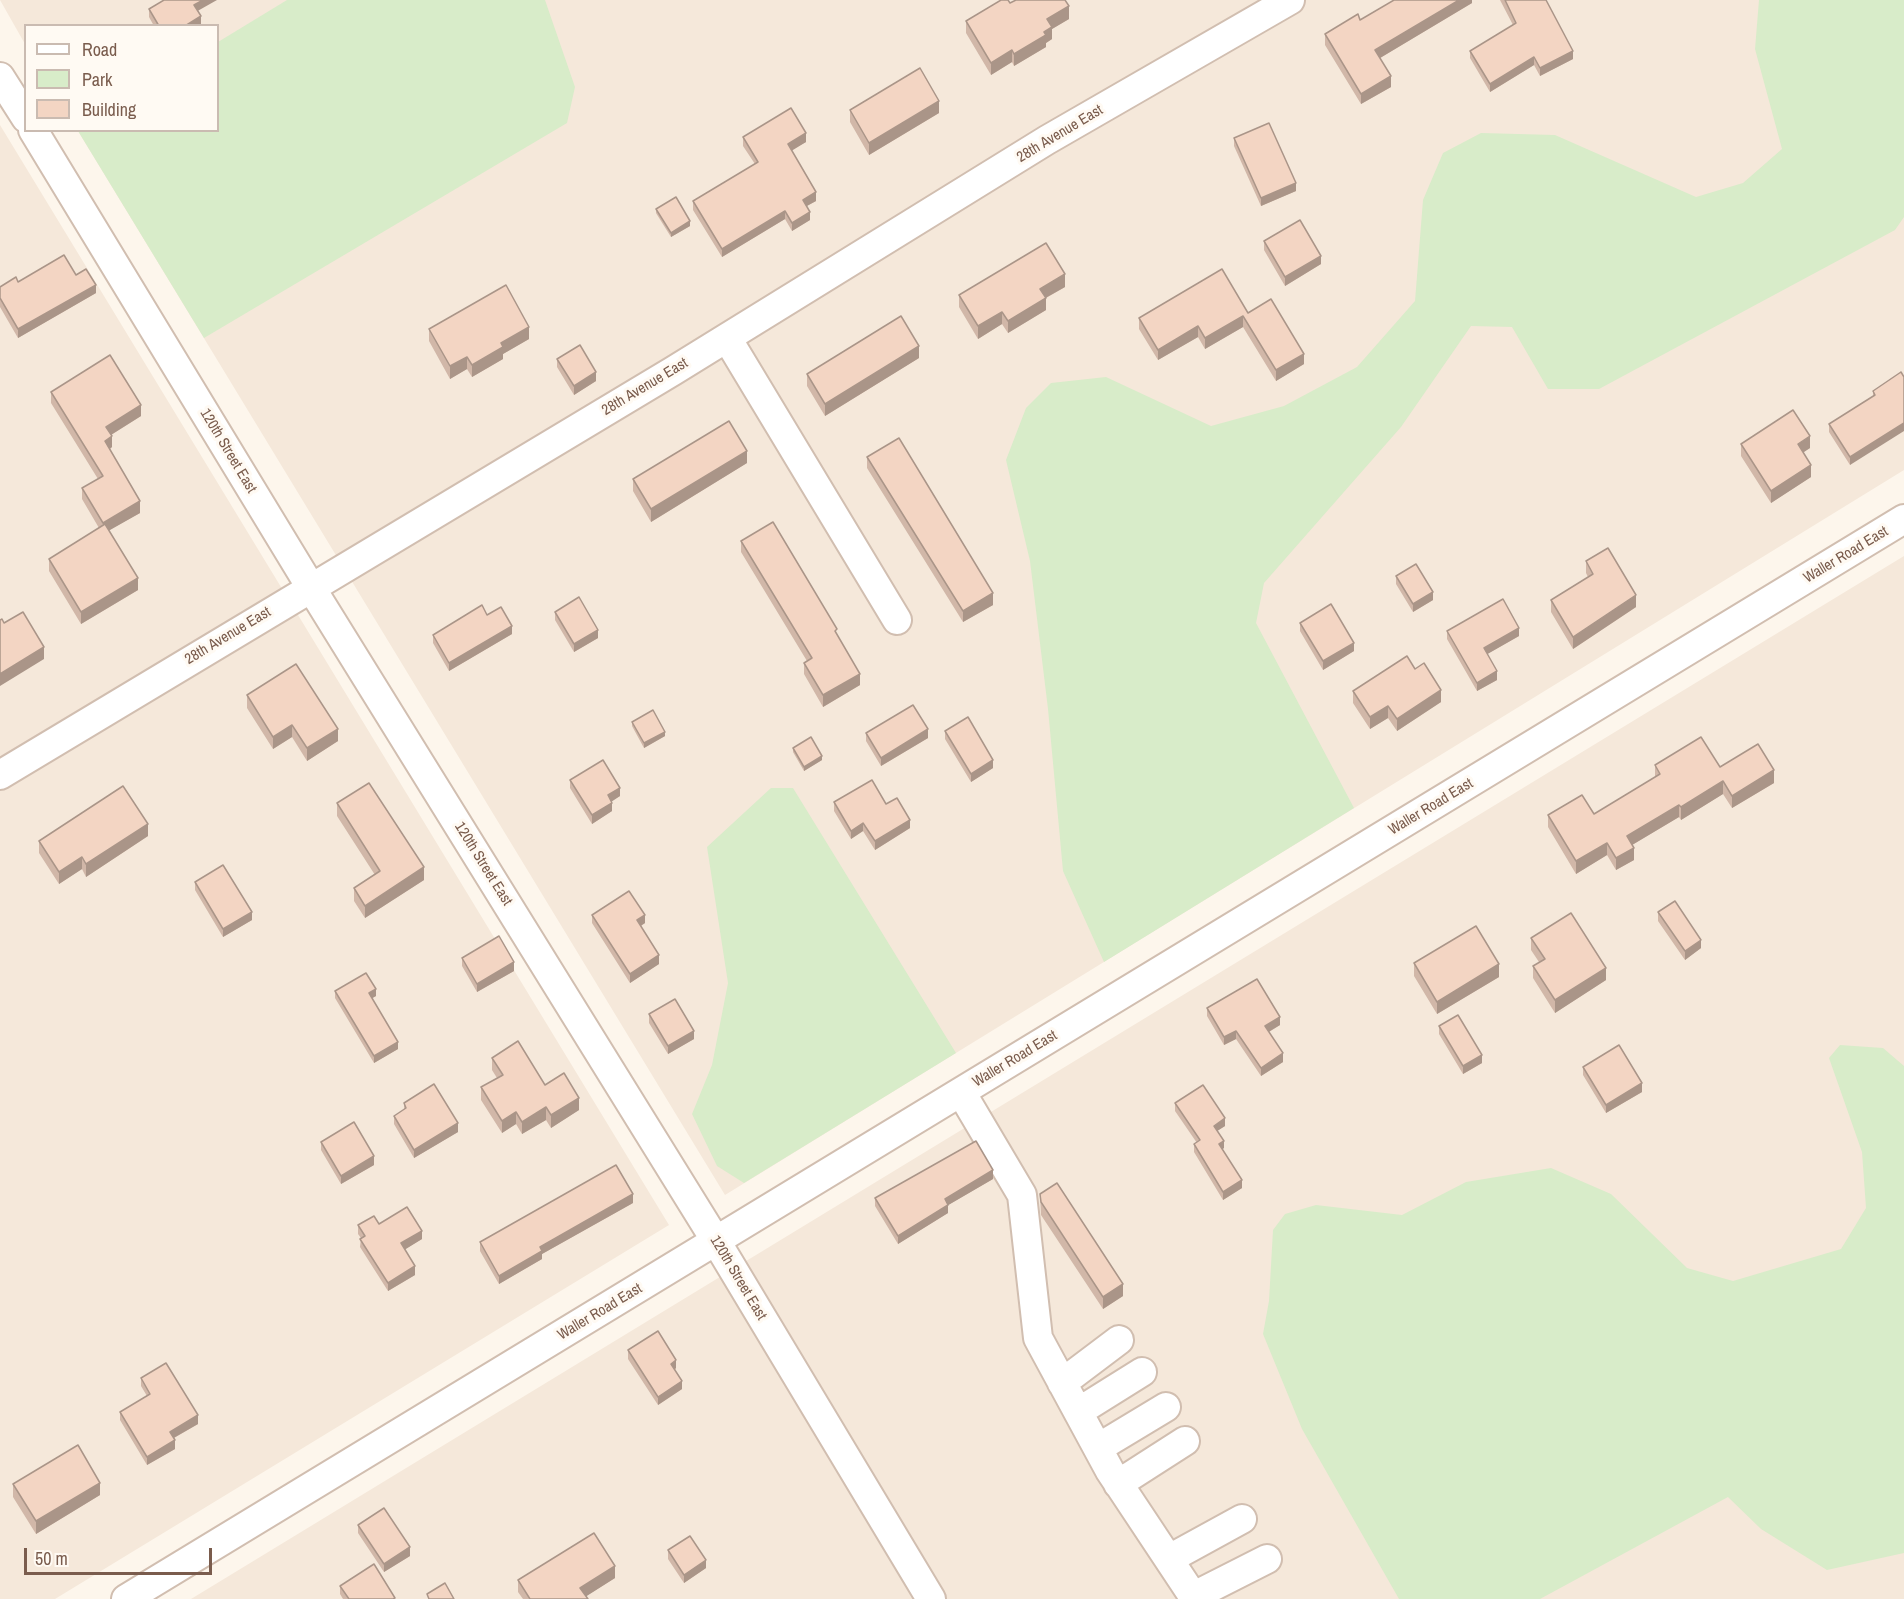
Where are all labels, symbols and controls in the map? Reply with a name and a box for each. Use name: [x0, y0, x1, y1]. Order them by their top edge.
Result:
legend: [24, 24, 219, 132]
text: Road: [82, 37, 117, 62]
text: Park: [82, 67, 112, 92]
text: Building: [82, 97, 136, 122]
street label: 28th Avenue East: [1014, 101, 1106, 167]
street label: 28th Avenue East: [599, 354, 691, 420]
street label: 120th Street East: [196, 406, 260, 496]
street label: Waller Road East: [1801, 523, 1891, 587]
street label: 28th Avenue East: [182, 603, 274, 669]
street label: Waller Road East: [1386, 775, 1476, 839]
street label: 120th Street East: [450, 819, 516, 909]
street label: Waller Road East: [970, 1027, 1060, 1091]
street label: 120th Street East: [706, 1233, 770, 1323]
street label: Waller Road East: [555, 1280, 645, 1344]
scale bar: [27, 1536, 214, 1574]
text: 50 m: [35, 1546, 68, 1571]

